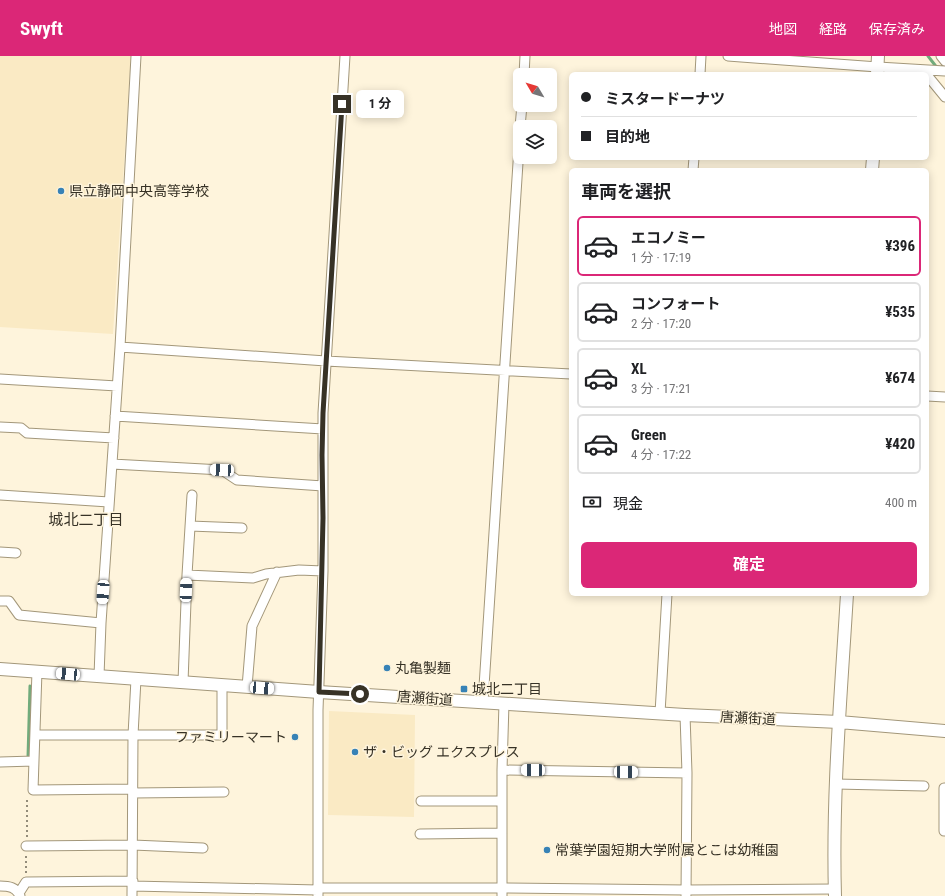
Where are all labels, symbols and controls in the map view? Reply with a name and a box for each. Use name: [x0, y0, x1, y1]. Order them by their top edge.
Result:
text: Swyft: [20, 17, 63, 40]
text: 地図: [769, 21, 797, 37]
text: 経路: [819, 21, 847, 37]
text: 保存済み: [869, 21, 925, 37]
north arrow: [513, 68, 557, 112]
map controls: [513, 68, 557, 164]
callout: 1 分: [356, 90, 404, 118]
text: ミスタードーナツ: [605, 90, 725, 108]
route end: [333, 95, 351, 113]
text: 1 分: [369, 96, 391, 111]
button: layers: [513, 120, 557, 164]
text: 目的地: [605, 128, 650, 146]
text: 車両を選択: [581, 181, 671, 202]
place label: 県立静岡中央高等学校: [69, 183, 209, 199]
marker: 県立静岡中央高等学校: [56, 186, 66, 196]
icon: car: [583, 228, 619, 264]
text: エコノミー: [631, 229, 706, 247]
text: ¥396: [885, 237, 915, 255]
text: 1 分 · 17:19: [631, 250, 691, 265]
icon: car: [583, 294, 619, 330]
text: コンフォート: [631, 295, 721, 313]
text: ¥535: [885, 303, 915, 321]
text: 2 分 · 17:20: [631, 316, 691, 331]
icon: car: [583, 360, 619, 396]
text: XL: [631, 360, 647, 378]
text: ¥674: [885, 369, 915, 387]
text: 3 分 · 17:21: [631, 381, 691, 396]
icon: car: [583, 426, 619, 462]
text: Green: [631, 426, 666, 444]
text: ¥420: [885, 435, 915, 453]
text: 4 分 · 17:22: [631, 447, 691, 462]
car: [210, 463, 234, 477]
icon: cash: [581, 491, 603, 513]
text: 現金: [613, 495, 643, 513]
text: 400 m: [885, 495, 917, 510]
district label: 城北二丁目: [48, 511, 124, 529]
button: 確定: [581, 542, 917, 588]
car: [180, 578, 192, 602]
car: [96, 580, 110, 604]
place label: 丸亀製麺: [395, 660, 451, 676]
marker: 丸亀製麺: [382, 663, 392, 673]
car: [56, 667, 80, 681]
car: [250, 681, 274, 695]
place label: 城北二丁目: [472, 681, 542, 697]
marker: 城北二丁目: [459, 684, 469, 694]
route start: [351, 685, 369, 703]
street label: 唐瀬街道: [397, 688, 453, 708]
street label: 唐瀬街道: [720, 709, 776, 727]
place label: ファミリーマート: [175, 729, 287, 745]
marker: ファミリーマート: [290, 732, 300, 742]
place label: ザ・ビッグ エクスプレス: [363, 744, 520, 760]
marker: ザ・ビッグ エクスプレス: [350, 747, 360, 757]
car: [521, 764, 545, 776]
car: [614, 766, 638, 778]
place label: 常葉学園短期大学附属とこは幼稚園: [555, 842, 779, 858]
marker: 常葉学園短期大学附属とこは幼稚園: [542, 845, 552, 855]

